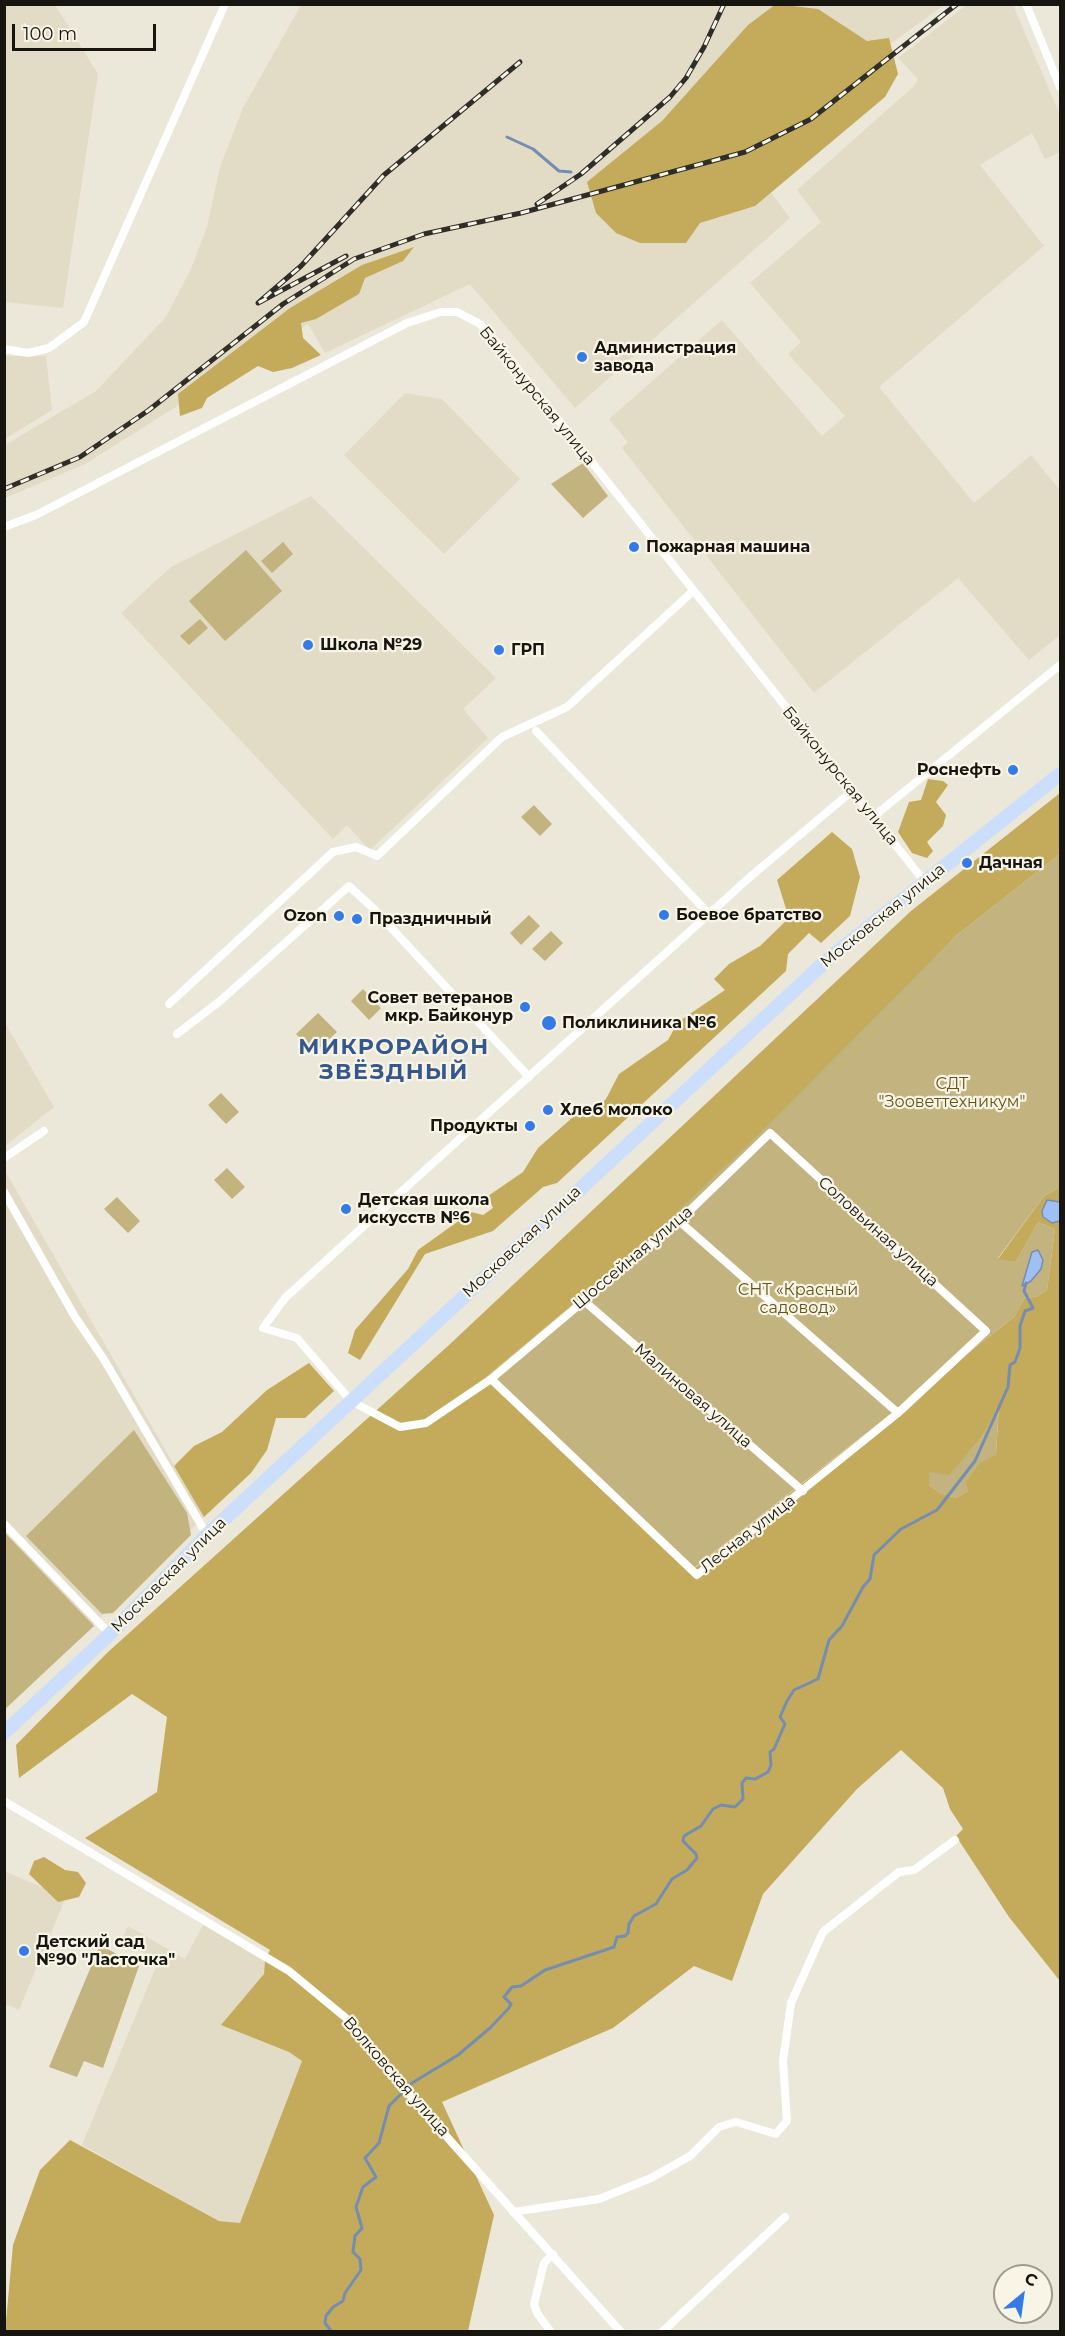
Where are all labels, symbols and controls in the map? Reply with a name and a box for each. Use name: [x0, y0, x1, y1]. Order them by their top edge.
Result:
scale bar: [15, 12, 159, 50]
text: 100 m: [23, 23, 77, 45]
street label: Байконурская улица: [475, 323, 599, 469]
place label: Администрация завода: [594, 338, 736, 376]
marker: Администрация завода: [575, 350, 589, 364]
place label: Пожарная машина: [646, 537, 810, 557]
marker: Пожарная машина: [627, 540, 641, 554]
place label: Школа №29: [320, 635, 422, 655]
marker: Школа №29: [301, 638, 315, 652]
place label: ГРП: [511, 640, 545, 660]
marker: ГРП: [492, 643, 506, 657]
street label: Байконурская улица: [778, 703, 902, 849]
place label: Роснефть: [917, 760, 1001, 780]
marker: Роснефть: [1006, 763, 1020, 777]
place label: Дачная: [979, 853, 1043, 873]
marker: Дачная: [960, 856, 974, 870]
street label: Московская улица: [817, 860, 949, 972]
place label: Боевое братство: [676, 905, 822, 925]
place label: Ozon: [283, 906, 327, 926]
marker: Боевое братство: [657, 908, 671, 922]
marker: Ozon: [332, 909, 346, 923]
place label: Праздничный: [369, 909, 492, 929]
marker: Праздничный: [350, 912, 364, 926]
place label: Совет ветеранов мкр. Байконур: [368, 988, 513, 1026]
marker: Совет ветеранов мкр. Байконур: [518, 1000, 532, 1014]
place label: Поликлиника №6: [562, 1013, 716, 1033]
marker: Поликлиника №6: [540, 1014, 558, 1032]
district label: МИКРОРАЙОН ЗВЁЗДНЫЙ: [298, 1035, 490, 1086]
park label: СДТ "Зооветтехникум": [879, 1074, 1025, 1112]
place label: Хлеб молоко: [560, 1100, 673, 1120]
marker: Хлеб молоко: [541, 1103, 555, 1117]
place label: Продукты: [430, 1116, 518, 1136]
marker: Продукты: [523, 1119, 537, 1133]
street label: Соловьиная улица: [814, 1173, 942, 1291]
street label: Московская улица: [459, 1182, 585, 1302]
place label: Детская школа искусств №6: [358, 1190, 489, 1228]
marker: Детская школа искусств №6: [339, 1202, 353, 1216]
street label: Шоссейная улица: [569, 1202, 697, 1314]
park label: СНТ «Красный садовод»: [738, 1280, 858, 1318]
street label: Малиновая улица: [630, 1340, 756, 1452]
street label: Лесная улица: [697, 1491, 799, 1577]
street label: Московская улица: [107, 1513, 231, 1637]
place label: Детский сад №90 "Ласточка": [36, 1932, 175, 1970]
marker: Детский сад №90 "Ласточка": [17, 1944, 31, 1958]
street label: Волковская улица: [339, 2013, 453, 2141]
north arrow: [993, 2264, 1053, 2324]
text: С: [1021, 2268, 1041, 2291]

